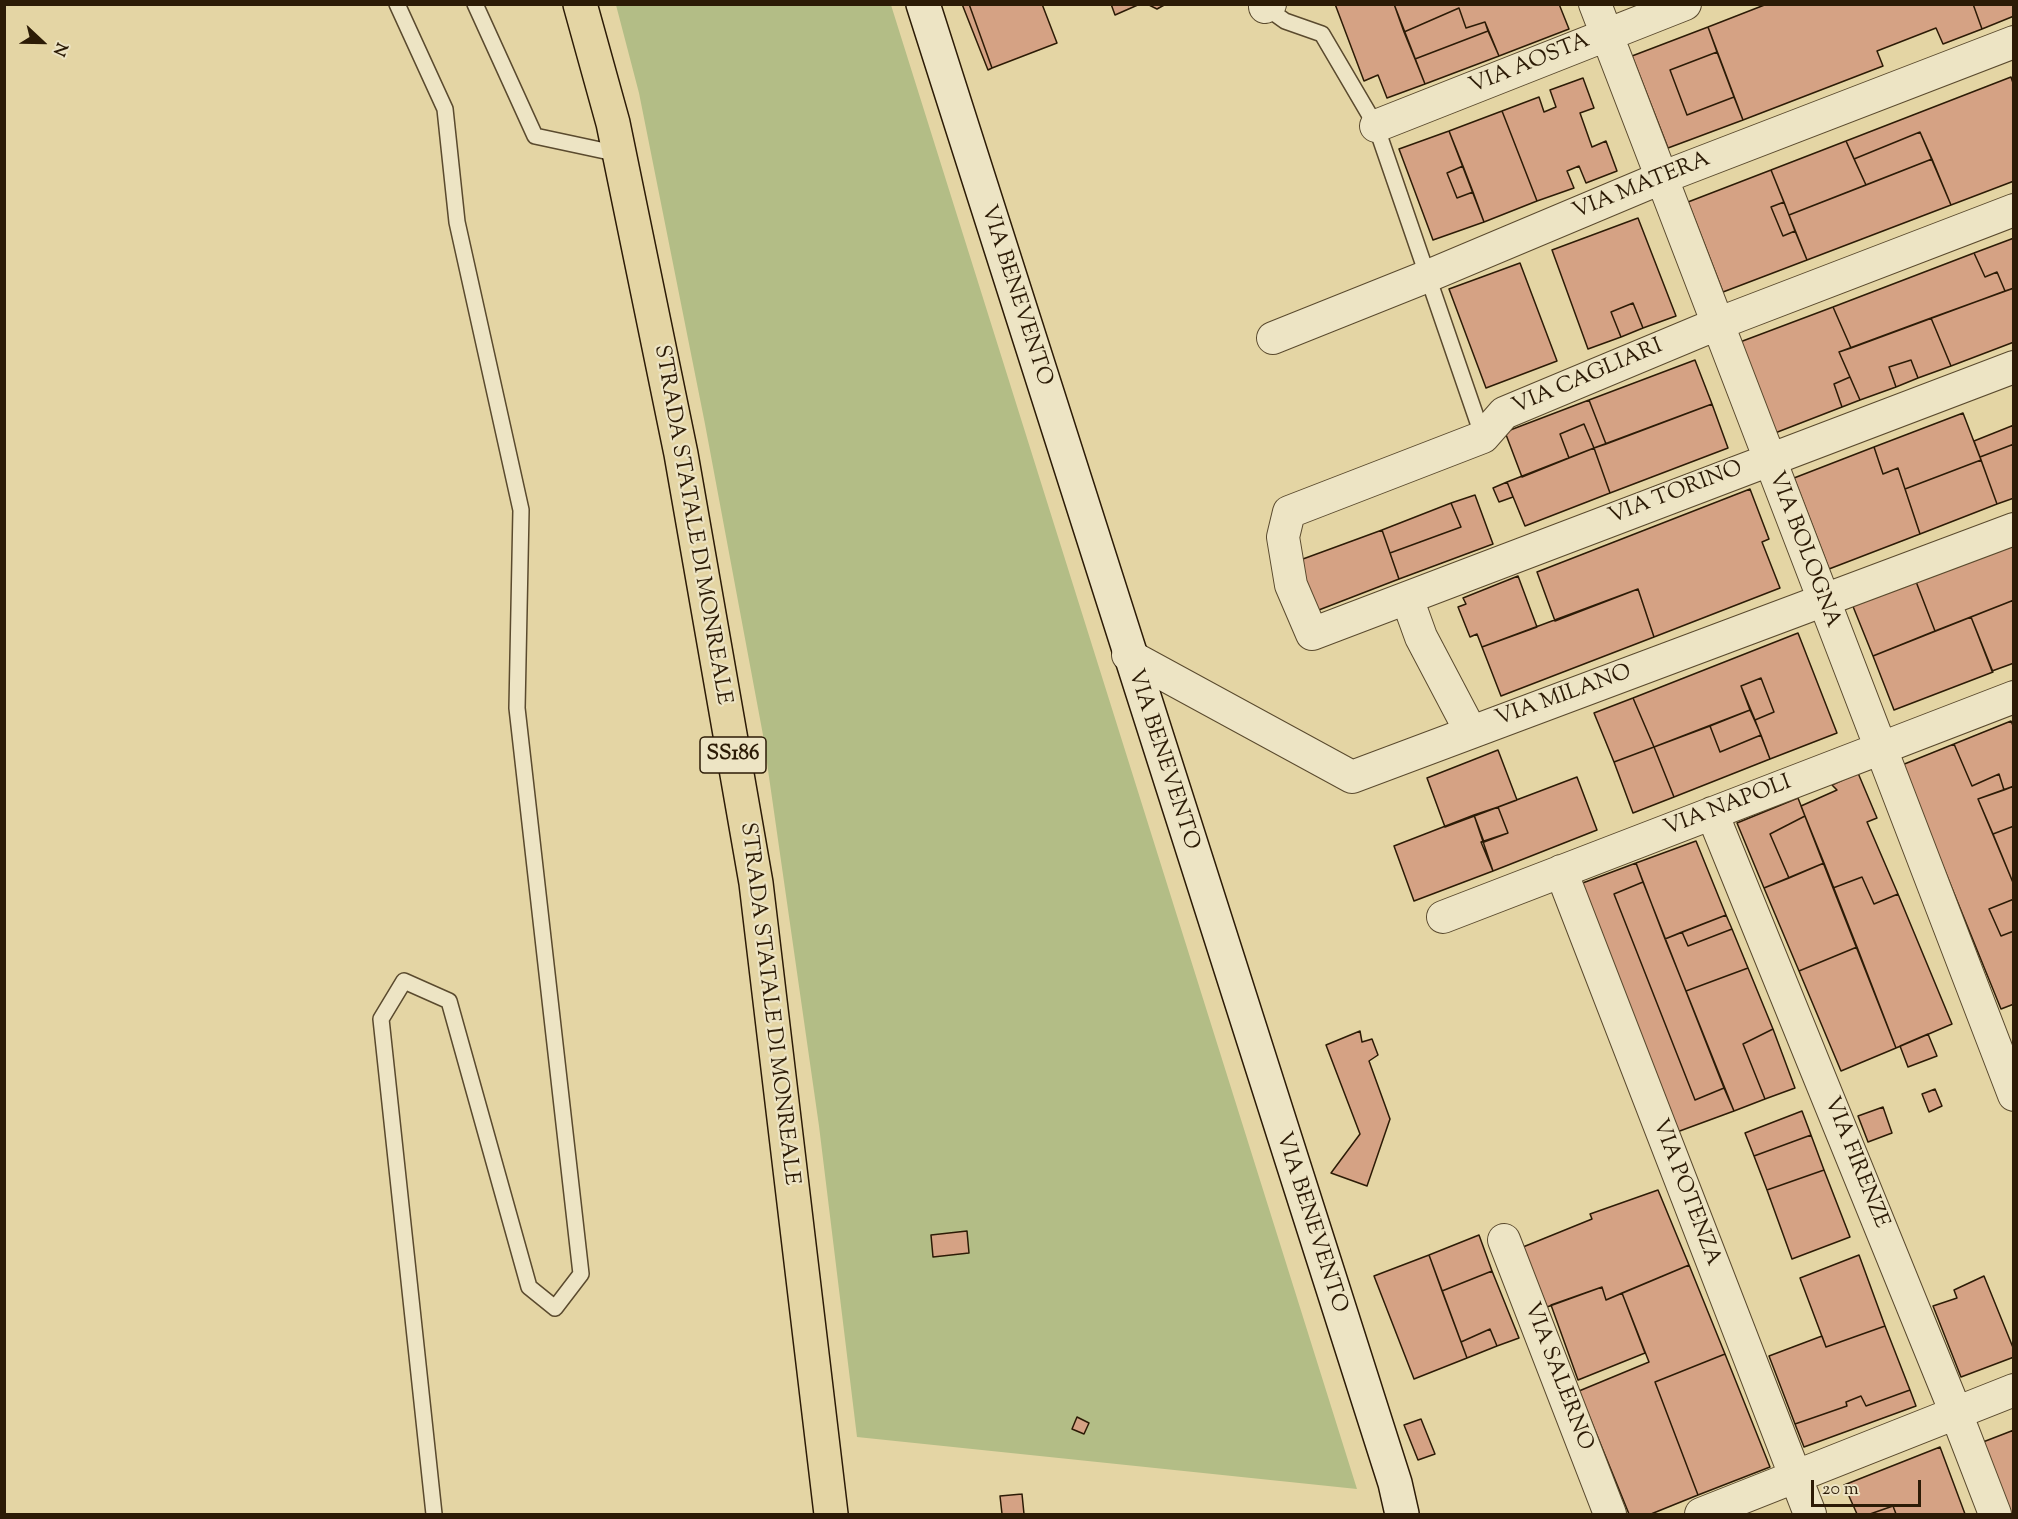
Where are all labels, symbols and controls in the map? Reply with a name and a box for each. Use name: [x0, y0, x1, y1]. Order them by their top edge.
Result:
north arrow: [12, 12, 72, 72]
street label: VIA AOSTA: [1466, 29, 1594, 101]
text: N: [46, 39, 72, 59]
street label: VIA MATERA: [1569, 147, 1715, 227]
street label: VIA BENEVENTO: [973, 202, 1057, 390]
street label: VIA CAGLIARI: [1509, 335, 1667, 421]
street label: STRADA STATALE DI MONREALE: [646, 343, 736, 707]
street label: VIA TORINO: [1605, 456, 1747, 532]
street label: VIA BOLOGNA: [1761, 468, 1845, 632]
street label: VIA MILANO: [1493, 660, 1635, 734]
street label: VIA BENEVENTO: [1120, 666, 1204, 854]
road number: SS186: [700, 737, 766, 773]
street label: VIA NAPOLI: [1661, 771, 1795, 843]
street label: STRADA STATALE DI MONREALE: [733, 821, 803, 1187]
street label: VIA FIRENZE: [1817, 1094, 1893, 1232]
street label: VIA POTENZA: [1645, 1116, 1725, 1270]
street label: VIA BENEVENTO: [1268, 1129, 1352, 1317]
street label: VIA SALERNO: [1517, 1299, 1597, 1455]
scale bar: [1814, 1468, 1924, 1506]
text: 20 m: [1822, 1477, 1859, 1503]

